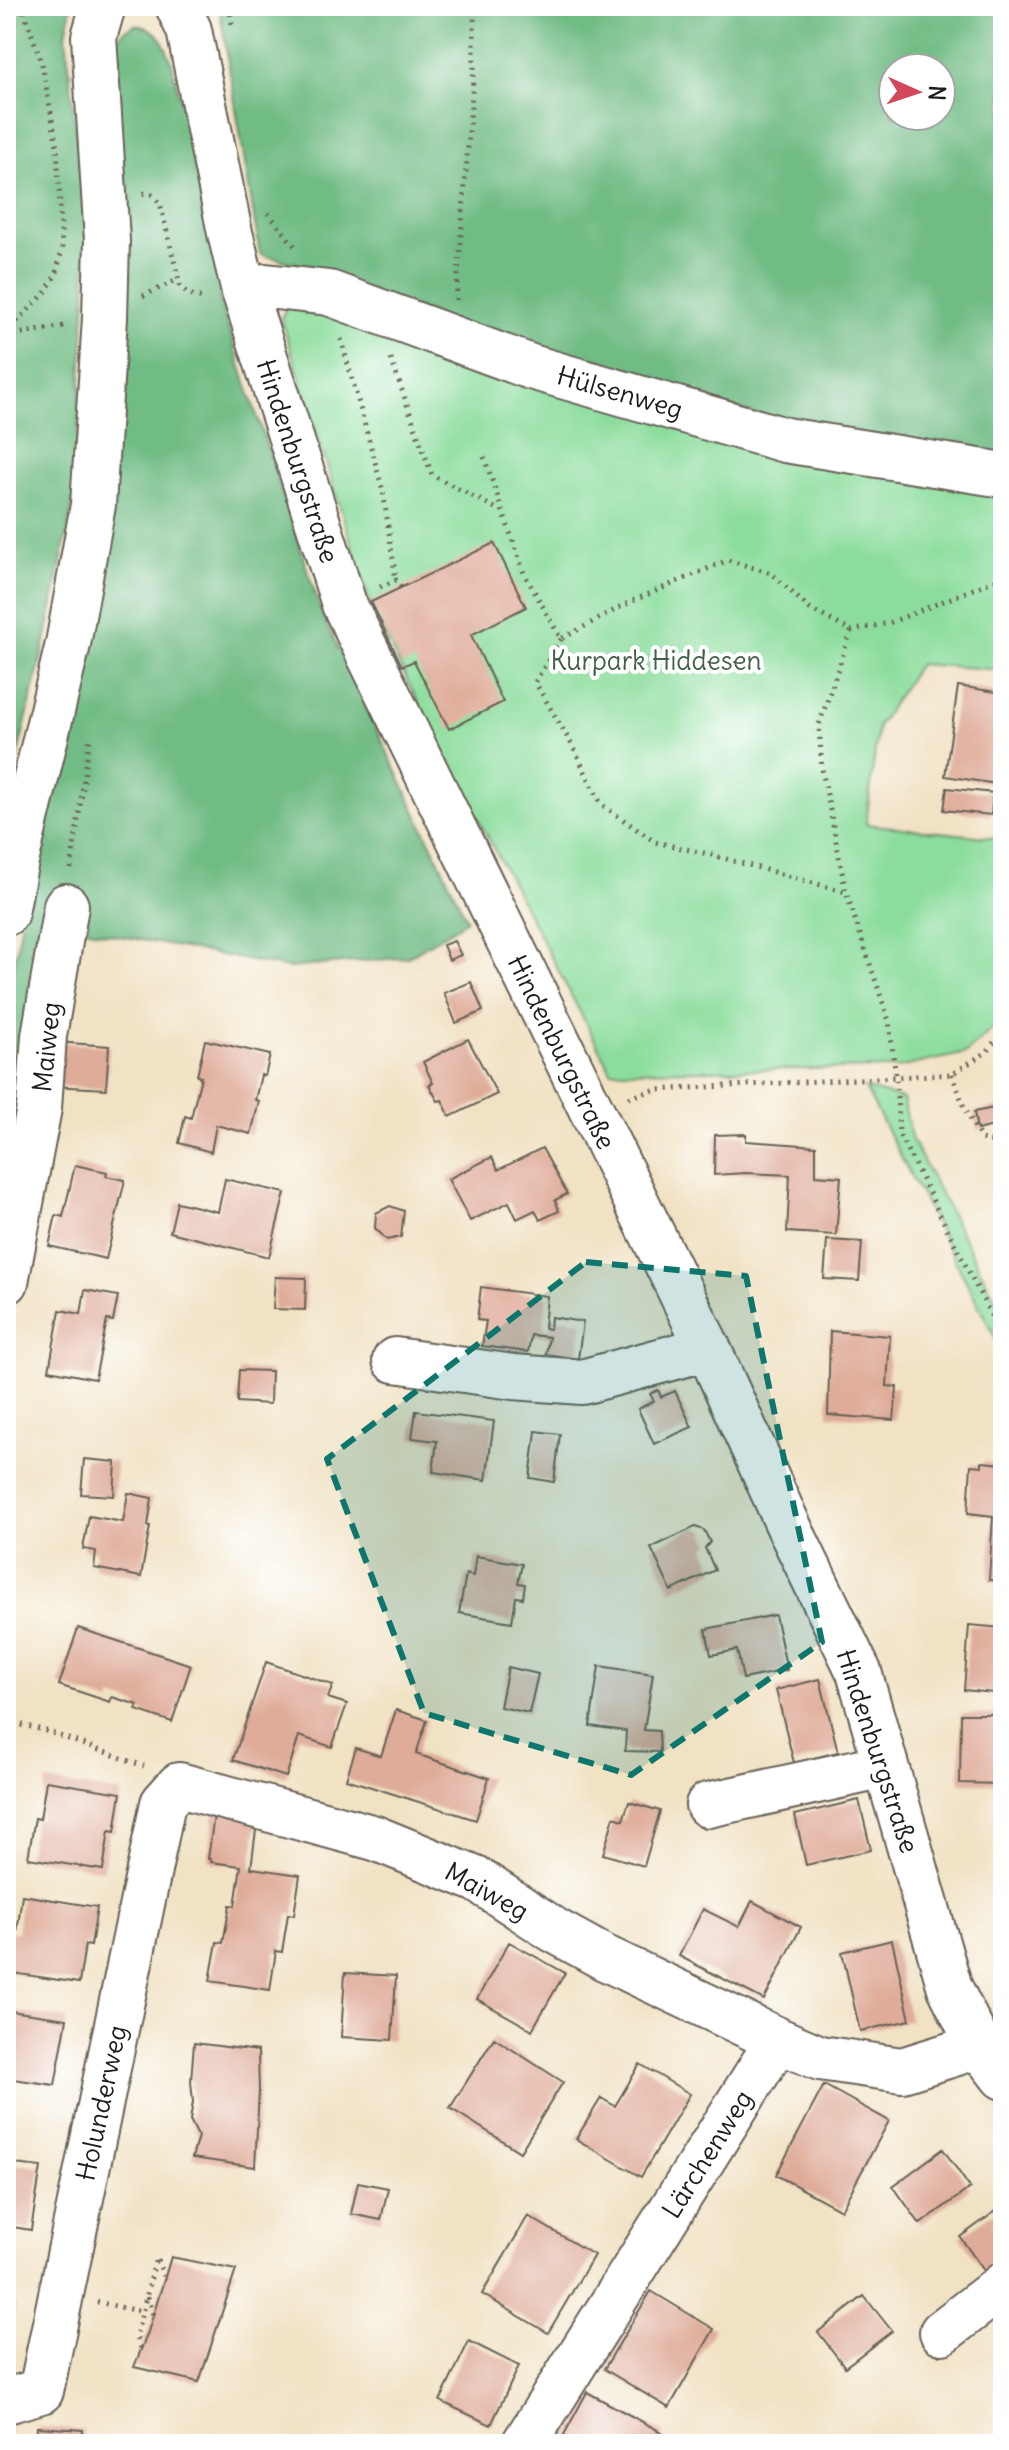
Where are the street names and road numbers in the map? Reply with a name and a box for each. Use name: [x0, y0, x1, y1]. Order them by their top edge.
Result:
street label: Hindenburgstraße: [250, 355, 346, 567]
street label: Hülsenweg: [553, 358, 687, 426]
street label: Hindenburgstraße: [501, 949, 623, 1155]
street label: Maiweg: [25, 1000, 67, 1094]
street label: Hindenburgstraße: [830, 1645, 926, 1857]
street label: Maiweg: [439, 1855, 535, 1927]
street label: Holunderweg: [68, 2022, 134, 2184]
street label: Lärchenweg: [655, 2084, 759, 2224]

